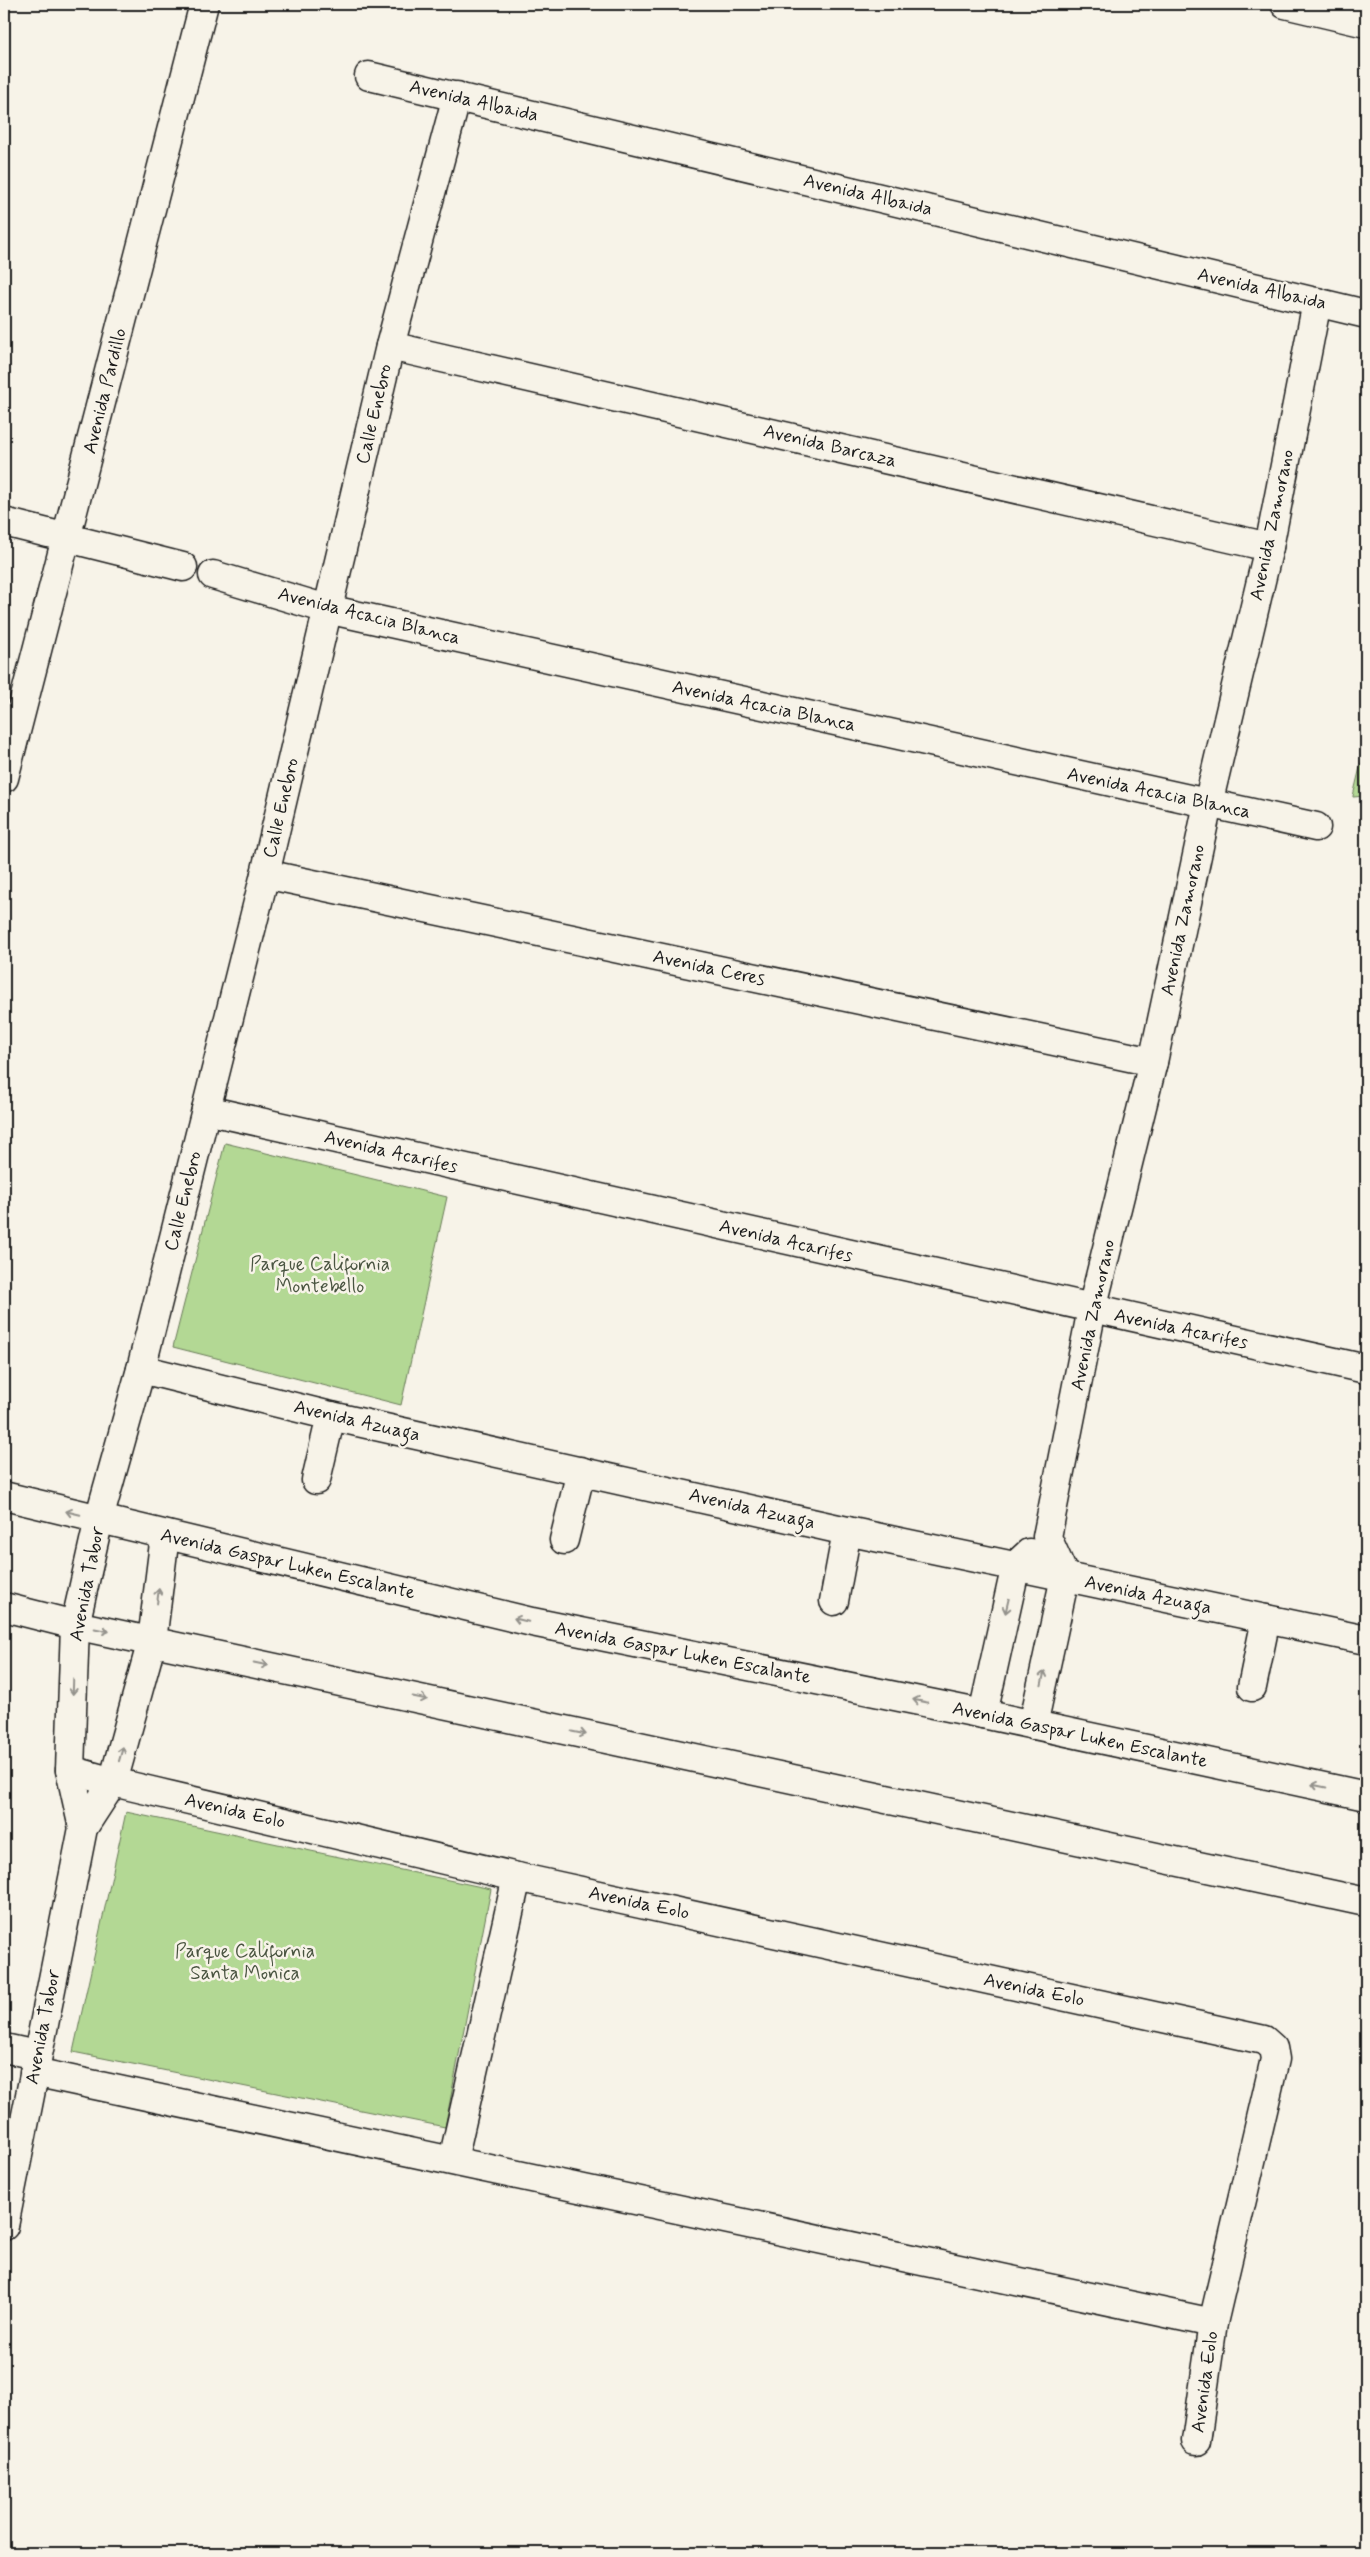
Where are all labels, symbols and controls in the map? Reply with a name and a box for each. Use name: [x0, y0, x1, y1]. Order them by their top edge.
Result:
street label: Avenida Albaida: [407, 74, 541, 128]
street label: Avenida Albaida: [801, 168, 935, 222]
street label: Avenida Albaida: [1195, 262, 1329, 316]
street label: Avenida Pardillo: [77, 326, 133, 456]
street label: Calle Enebro: [350, 361, 398, 467]
street label: Avenida Barcaza: [761, 419, 899, 473]
street label: Avenida Zamorano: [1244, 447, 1300, 603]
street label: Avenida Acacia Blanca: [275, 581, 463, 651]
street label: Avenida Acacia Blanca: [670, 674, 858, 738]
street label: Calle Enebro: [257, 755, 305, 861]
street label: Avenida Acacia Blanca: [1065, 761, 1253, 825]
street label: Avenida Zamorano: [1155, 842, 1211, 998]
street label: Avenida Ceres: [651, 944, 767, 992]
street label: Avenida Acarifes: [322, 1124, 461, 1180]
street label: Calle Enebro: [159, 1148, 207, 1254]
street label: Avenida Acarifes: [717, 1213, 856, 1269]
street label: Avenida Zamorano: [1065, 1237, 1121, 1393]
park label: Parque California Montebello: [250, 1252, 390, 1299]
street label: Avenida Acarifes: [1112, 1303, 1251, 1356]
street label: Avenida Azuaga: [291, 1394, 423, 1451]
street label: Avenida Azuaga: [686, 1482, 818, 1539]
one-way arrow: [66, 1508, 82, 1517]
street label: Avenida Gaspar Luken Escalante: [158, 1523, 418, 1606]
street label: Avenida Tabor: [64, 1524, 110, 1644]
street label: Avenida Azuaga: [1082, 1569, 1214, 1624]
one-way arrow: [153, 1589, 163, 1605]
one-way arrow: [1002, 1598, 1011, 1614]
one-way arrow: [513, 1615, 529, 1624]
street label: Avenida Gaspar Luken Escalante: [553, 1616, 813, 1690]
one-way arrow: [94, 1626, 110, 1636]
one-way arrow: [253, 1660, 269, 1669]
one-way arrow: [1039, 1670, 1048, 1686]
one-way arrow: [68, 1678, 78, 1695]
one-way arrow: [412, 1694, 428, 1704]
one-way arrow: [912, 1696, 928, 1705]
street label: Avenida Gaspar Luken Escalante: [950, 1696, 1210, 1774]
one-way arrow: [570, 1728, 586, 1738]
one-way arrow: [116, 1746, 126, 1762]
one-way arrow: [1311, 1781, 1327, 1790]
street label: Avenida Eolo: [182, 1787, 288, 1835]
street label: Avenida Eolo: [586, 1880, 692, 1926]
park label: Parque California Santa Monica: [175, 1939, 315, 1986]
street label: Avenida Tabor: [20, 1967, 66, 2087]
street label: Avenida Eolo: [981, 1967, 1087, 2013]
street label: Avenida Eolo: [1185, 2329, 1225, 2435]

